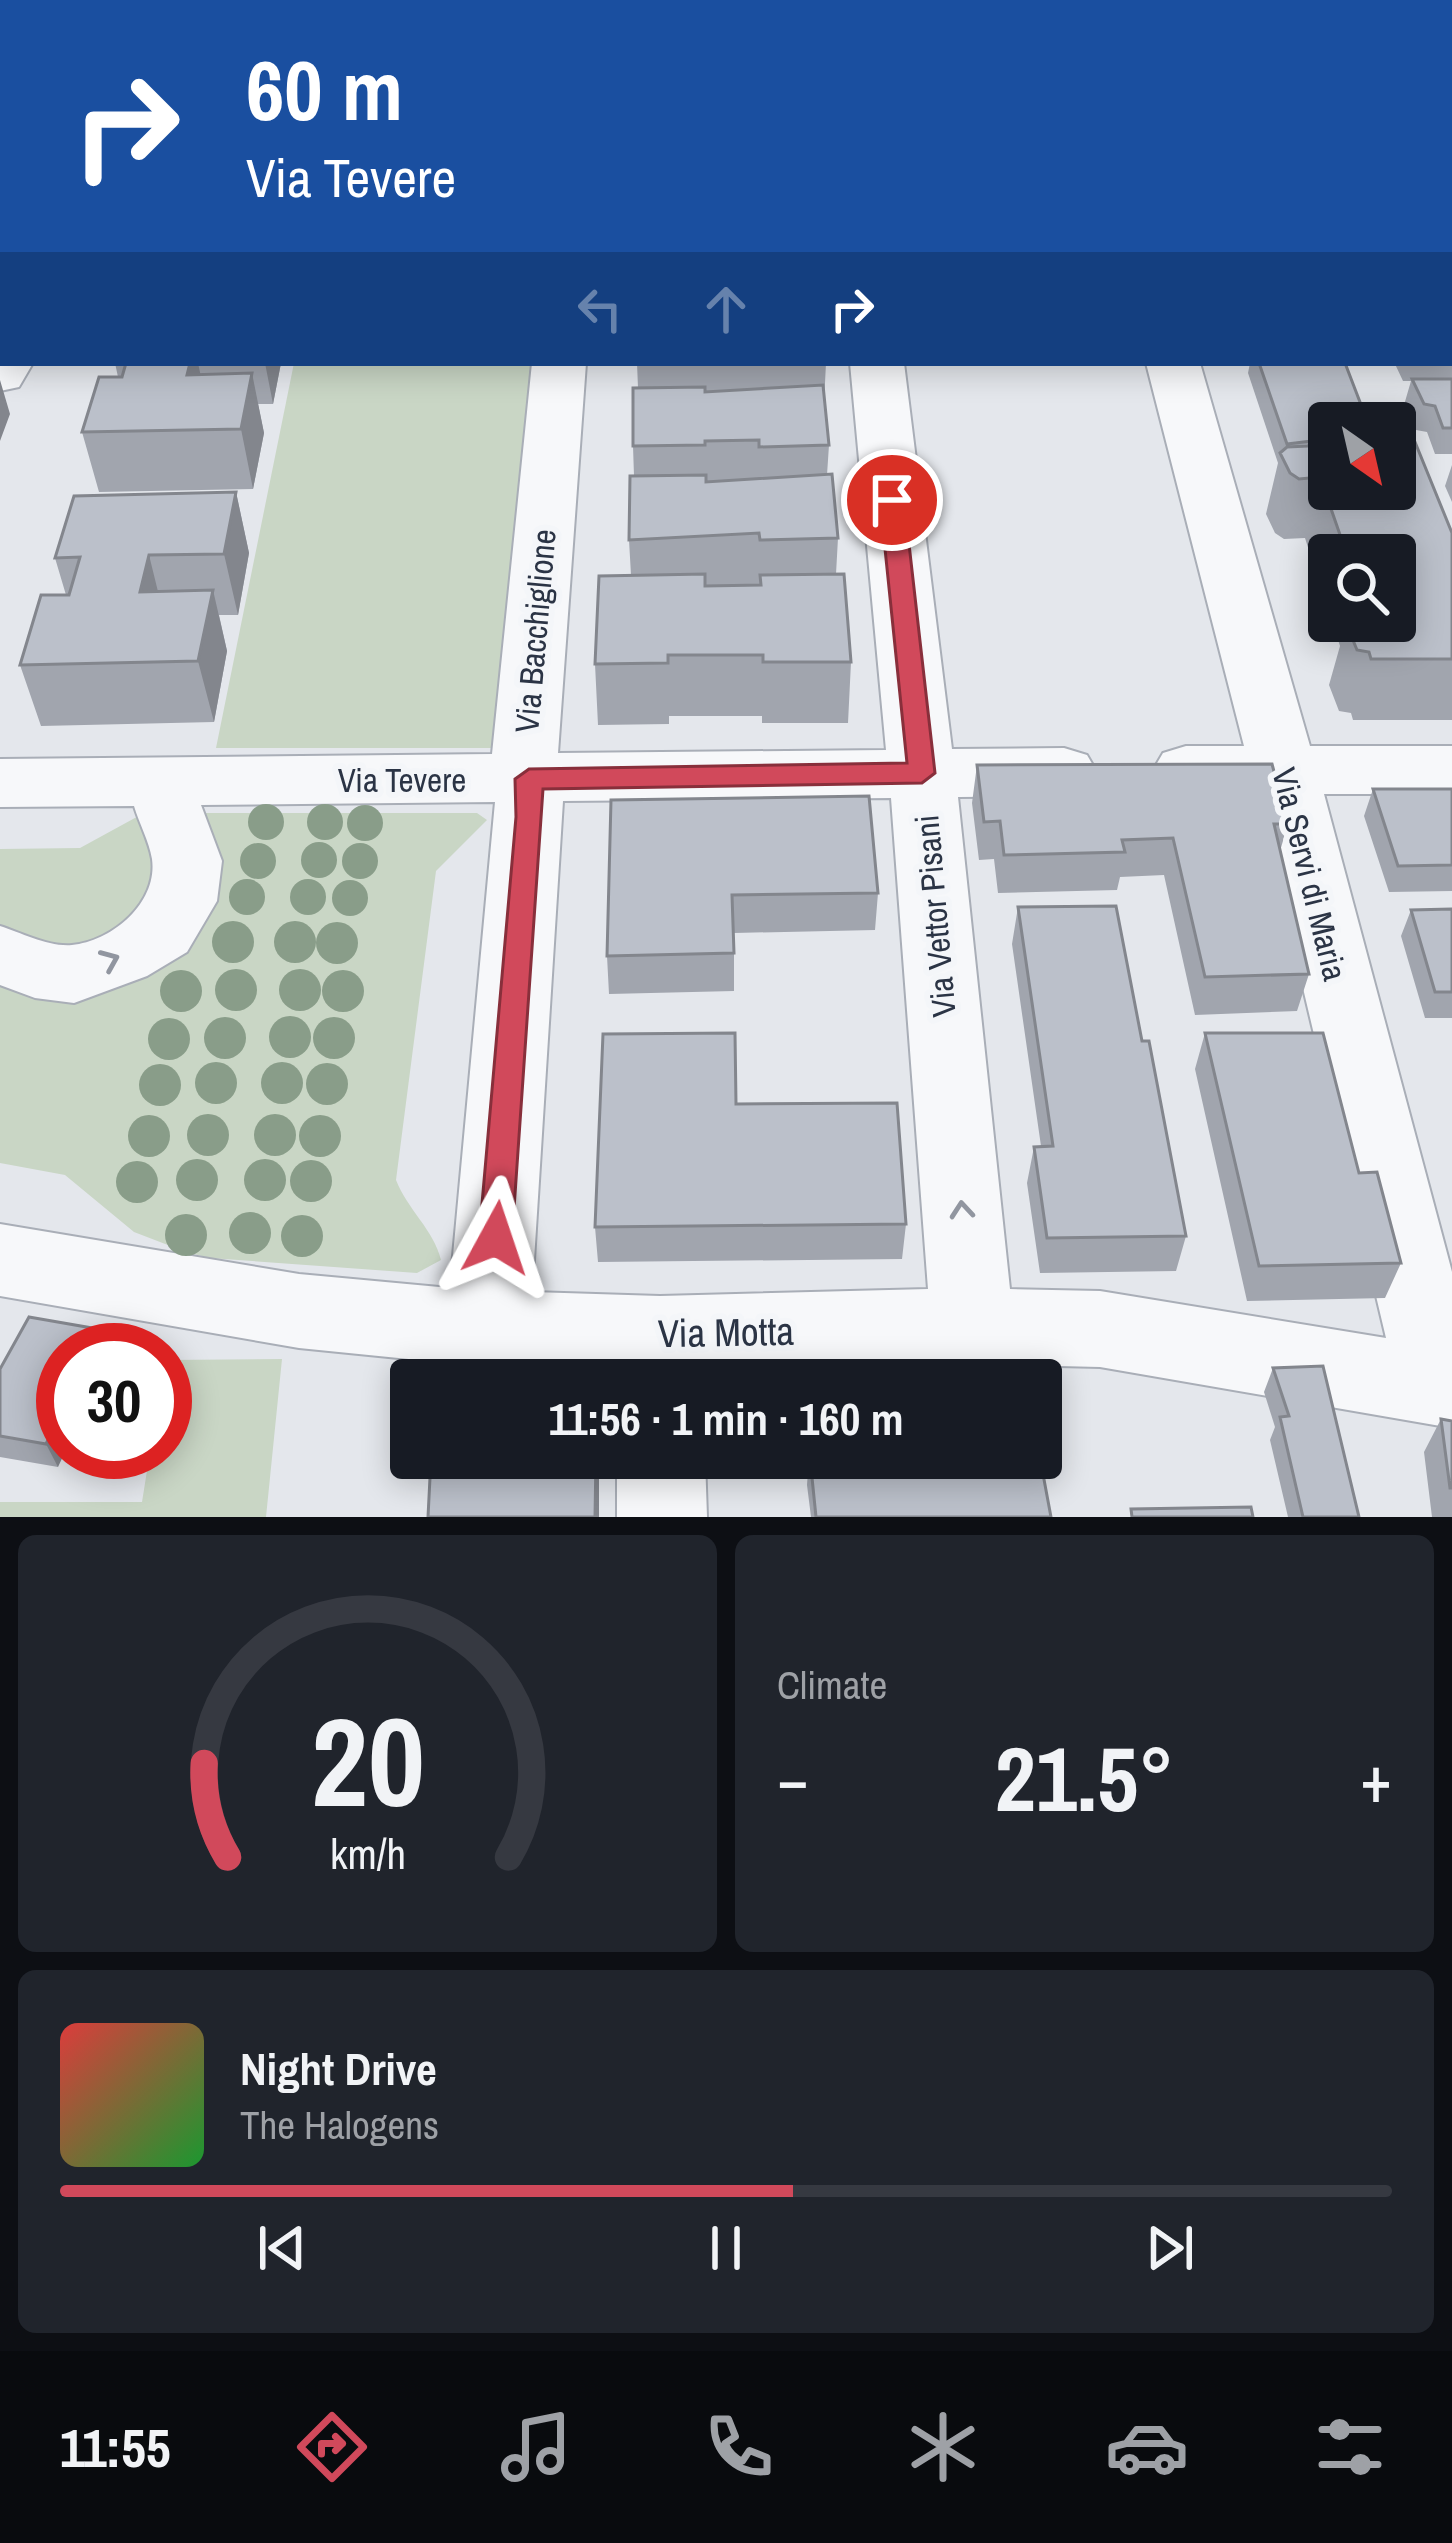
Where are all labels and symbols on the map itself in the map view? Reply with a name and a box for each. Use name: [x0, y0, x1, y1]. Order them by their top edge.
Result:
north arrow: [1308, 402, 1416, 510]
pin: [841, 449, 943, 551]
street label: Via Bacchiglione: [504, 527, 566, 735]
street label: Via Tevere: [338, 758, 466, 802]
street label: Via Servi di Maria: [1262, 763, 1358, 985]
street label: Via Vettor Pisani: [904, 813, 966, 1019]
one-way arrow: [99, 950, 120, 974]
position arrow: [433, 1175, 559, 1301]
one-way arrow: [950, 1200, 975, 1219]
street label: Via Motta: [657, 1305, 795, 1359]
speed limit sign: 30: [36, 1323, 192, 1479]

